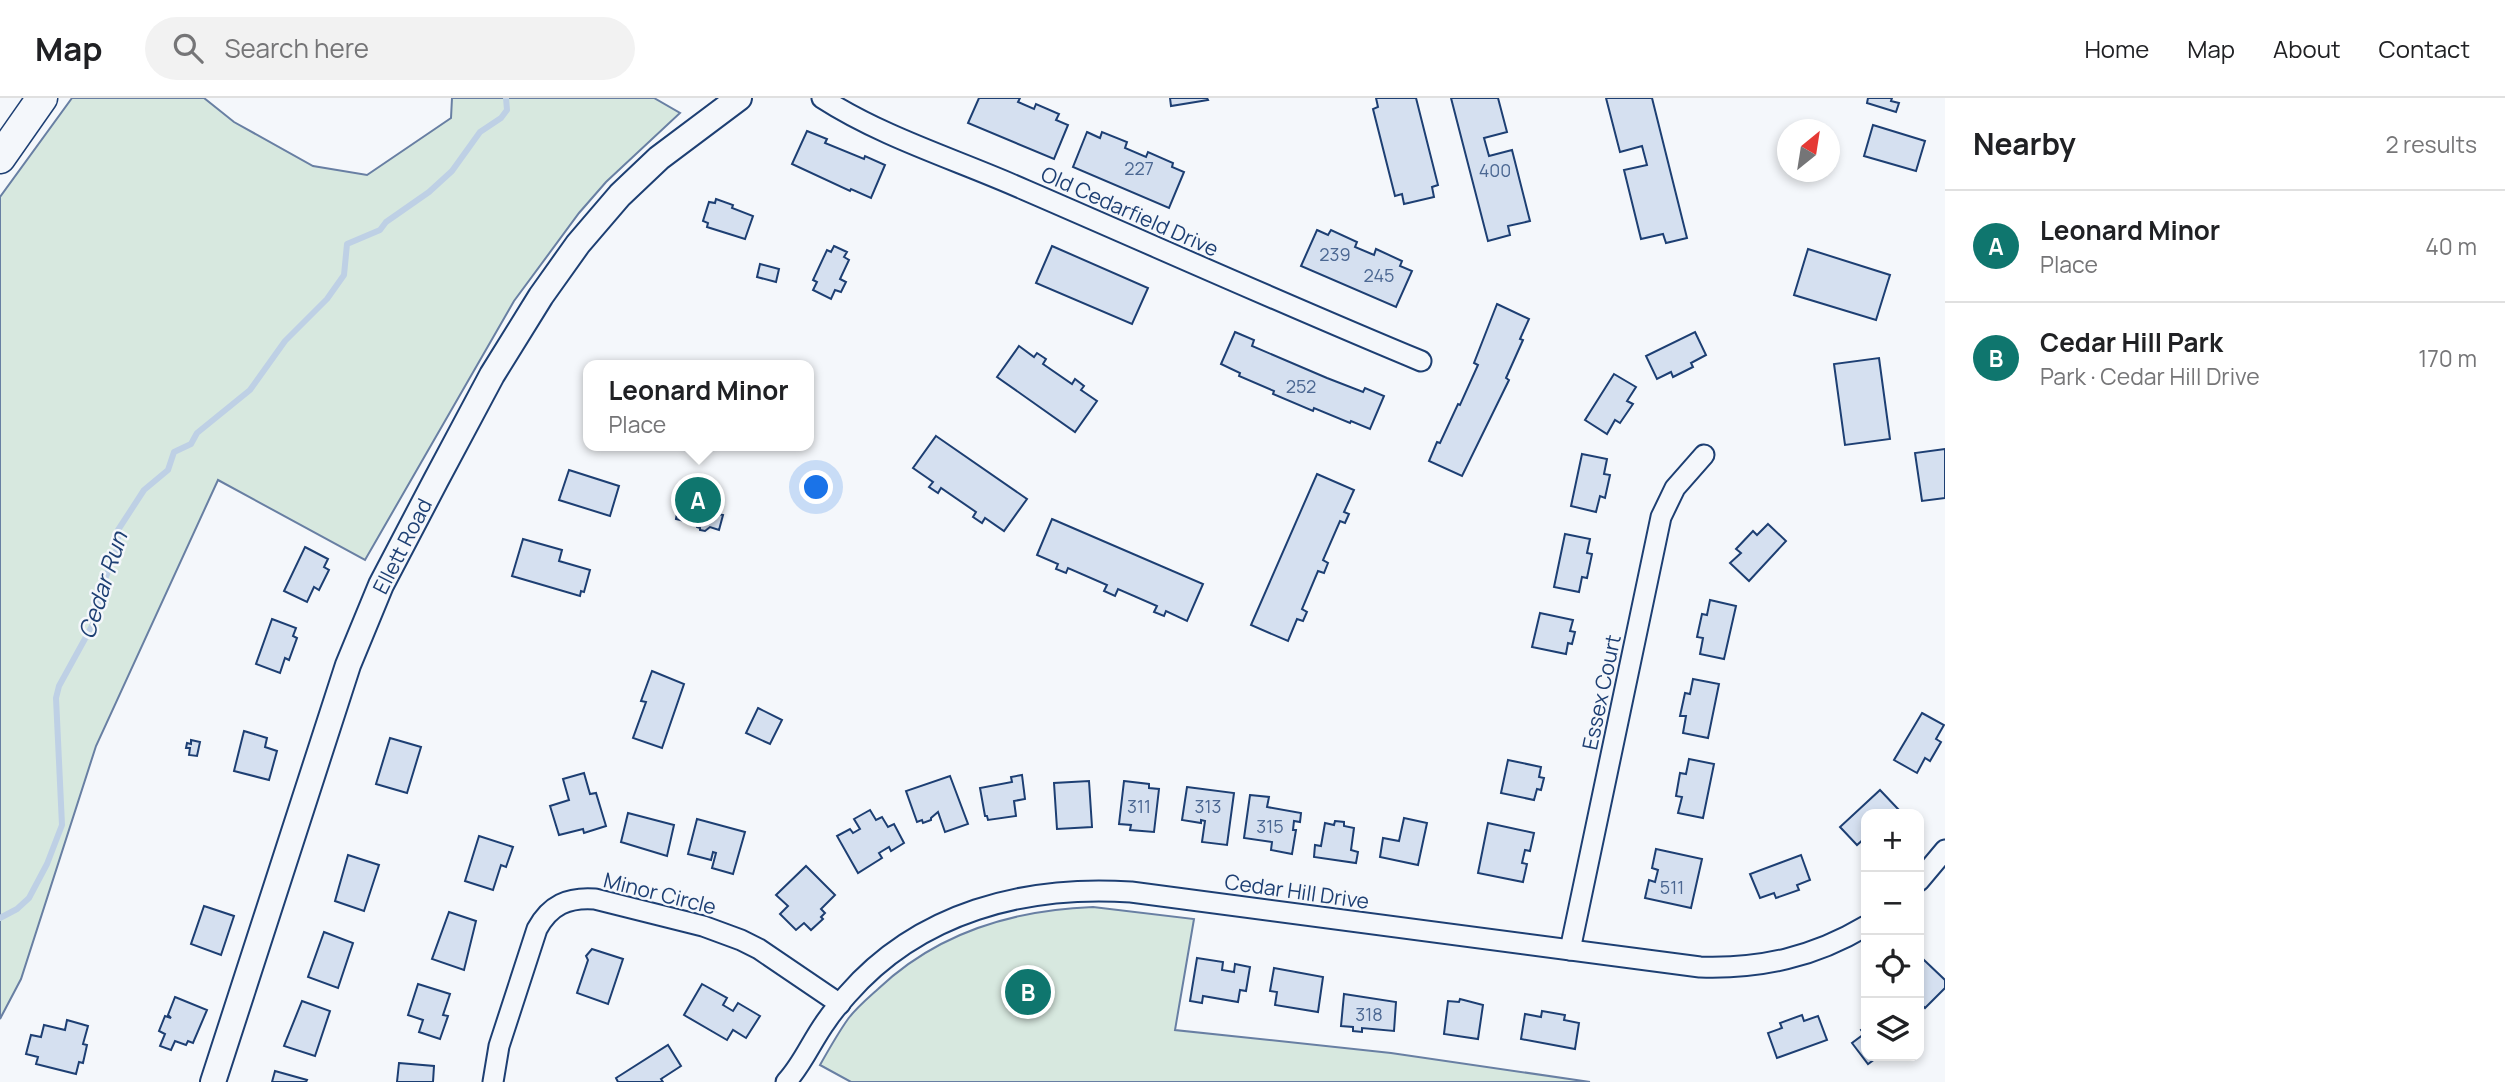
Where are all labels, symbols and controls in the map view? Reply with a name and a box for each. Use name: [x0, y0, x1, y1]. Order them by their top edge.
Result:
search box: [145, 17, 635, 80]
text: Map: [35, 26, 103, 71]
icon: search: [169, 29, 207, 67]
text: Search here: [225, 30, 369, 66]
text: Home: [2084, 32, 2149, 65]
text: Map: [2187, 32, 2235, 65]
text: About: [2273, 32, 2341, 65]
text: Contact: [2379, 32, 2470, 65]
north arrow: [1777, 119, 1840, 182]
text: Nearby: [1973, 123, 2076, 164]
text: 2 results: [2385, 128, 2477, 160]
house number: 227: [1124, 156, 1154, 180]
house number: 400: [1479, 158, 1511, 182]
street label: Old Cedarfield Drive: [1037, 159, 1223, 263]
text: Leonard Minor: [2040, 212, 2220, 248]
text: A: [1988, 230, 2004, 262]
text: 40 m: [2425, 230, 2477, 262]
house number: 239: [1319, 242, 1351, 266]
text: Place: [2040, 248, 2098, 280]
house number: 245: [1364, 263, 1394, 287]
text: Cedar Hill Park: [2040, 324, 2223, 360]
text: B: [1989, 342, 2003, 374]
text: 170 m: [2418, 342, 2477, 374]
popup: [583, 360, 814, 451]
text: Park · Cedar Hill Drive: [2040, 360, 2260, 392]
text: Leonard Minor: [608, 372, 789, 408]
house number: 252: [1286, 374, 1316, 398]
text: Place: [608, 408, 666, 440]
your location: [799, 470, 833, 504]
pin: A: [675, 474, 721, 526]
street label: Ellett Road: [366, 493, 438, 599]
water label: Cedar Run: [70, 526, 135, 643]
street label: Essex Court: [1575, 632, 1627, 752]
house number: 311: [1127, 794, 1151, 818]
house number: 313: [1195, 794, 1221, 818]
map controls: [1861, 809, 1924, 1061]
button: +: [1861, 809, 1924, 872]
house number: 315: [1256, 814, 1284, 838]
street label: Minor Circle: [601, 866, 719, 920]
street label: Cedar Hill Drive: [1223, 867, 1371, 915]
button: −: [1861, 872, 1924, 935]
house number: 511: [1660, 875, 1684, 899]
button: locate: [1861, 935, 1924, 998]
pin: B: [1005, 966, 1051, 1018]
button: layers: [1861, 998, 1924, 1061]
house number: 318: [1355, 1002, 1383, 1026]

